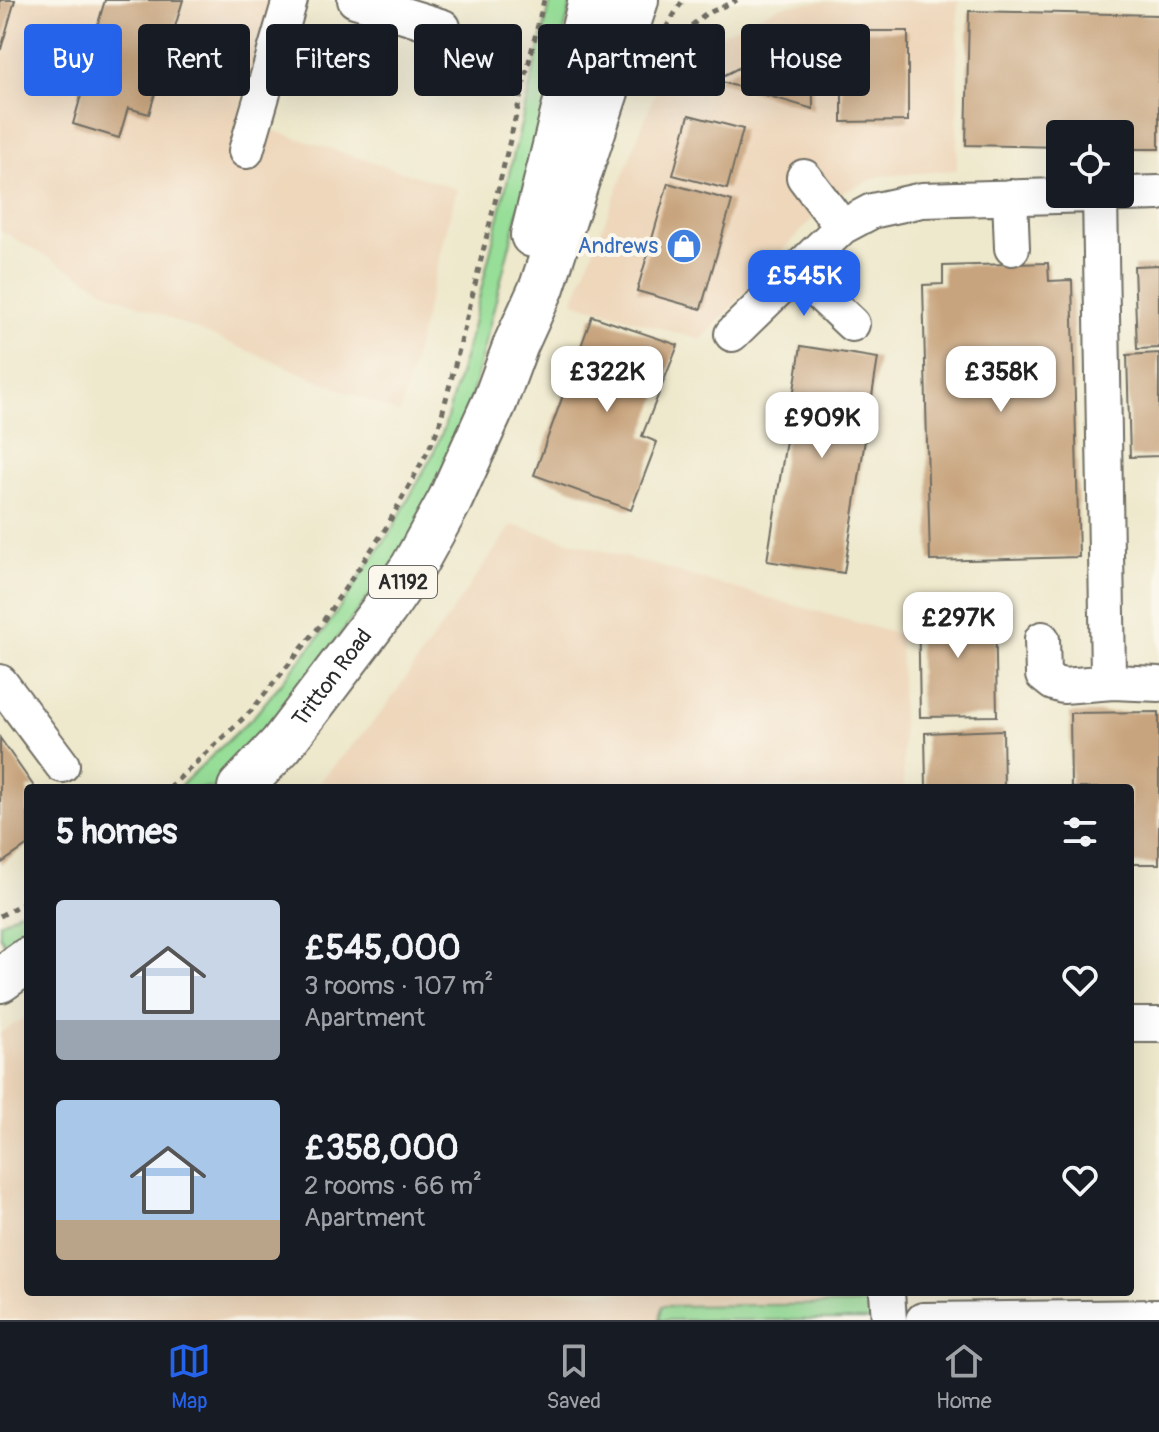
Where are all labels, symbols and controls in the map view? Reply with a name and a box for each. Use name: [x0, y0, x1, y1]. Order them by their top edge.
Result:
chip: Buy: [24, 24, 122, 96]
chip: Rent: [138, 24, 250, 96]
chip: Filters: [266, 24, 398, 96]
chip: New: [414, 24, 522, 96]
chip: Apartment: [538, 24, 725, 96]
chip: House: [741, 24, 870, 96]
map controls: [1046, 120, 1134, 208]
button: locate: [1046, 120, 1134, 208]
shop icon: Andrews: [665, 227, 703, 265]
place label: Andrews: [578, 232, 658, 260]
pin: £545K: [748, 250, 860, 318]
text: £545K: [766, 260, 842, 292]
pin: £322K: [551, 346, 663, 414]
pin: £358K: [945, 346, 1057, 414]
text: £322K: [569, 356, 645, 388]
text: £358K: [964, 356, 1038, 388]
pin: £909K: [766, 392, 878, 460]
text: £909K: [784, 402, 860, 434]
road number: A1192: [369, 566, 437, 598]
pin: £297K: [902, 592, 1014, 660]
text: £297K: [921, 602, 995, 634]
street label: Tritton Road: [286, 623, 378, 732]
icon: filters: [1058, 810, 1102, 854]
text: 5 homes: [56, 811, 177, 854]
text: £545,000: [304, 927, 461, 970]
icon: home: [120, 932, 216, 1028]
icon: heart: [1058, 958, 1102, 1002]
text: 3 rooms · 107 m²: [304, 970, 493, 1002]
text: Apartment: [304, 1002, 425, 1034]
text: £358,000: [304, 1127, 459, 1170]
icon: home: [120, 1132, 216, 1228]
icon: heart: [1058, 1158, 1102, 1202]
text: 2 rooms · 66 m²: [304, 1170, 482, 1202]
text: Apartment: [304, 1202, 425, 1234]
tab: Map: [167, 1339, 211, 1415]
tab: Saved: [546, 1339, 601, 1415]
tab: Home: [936, 1339, 991, 1415]

